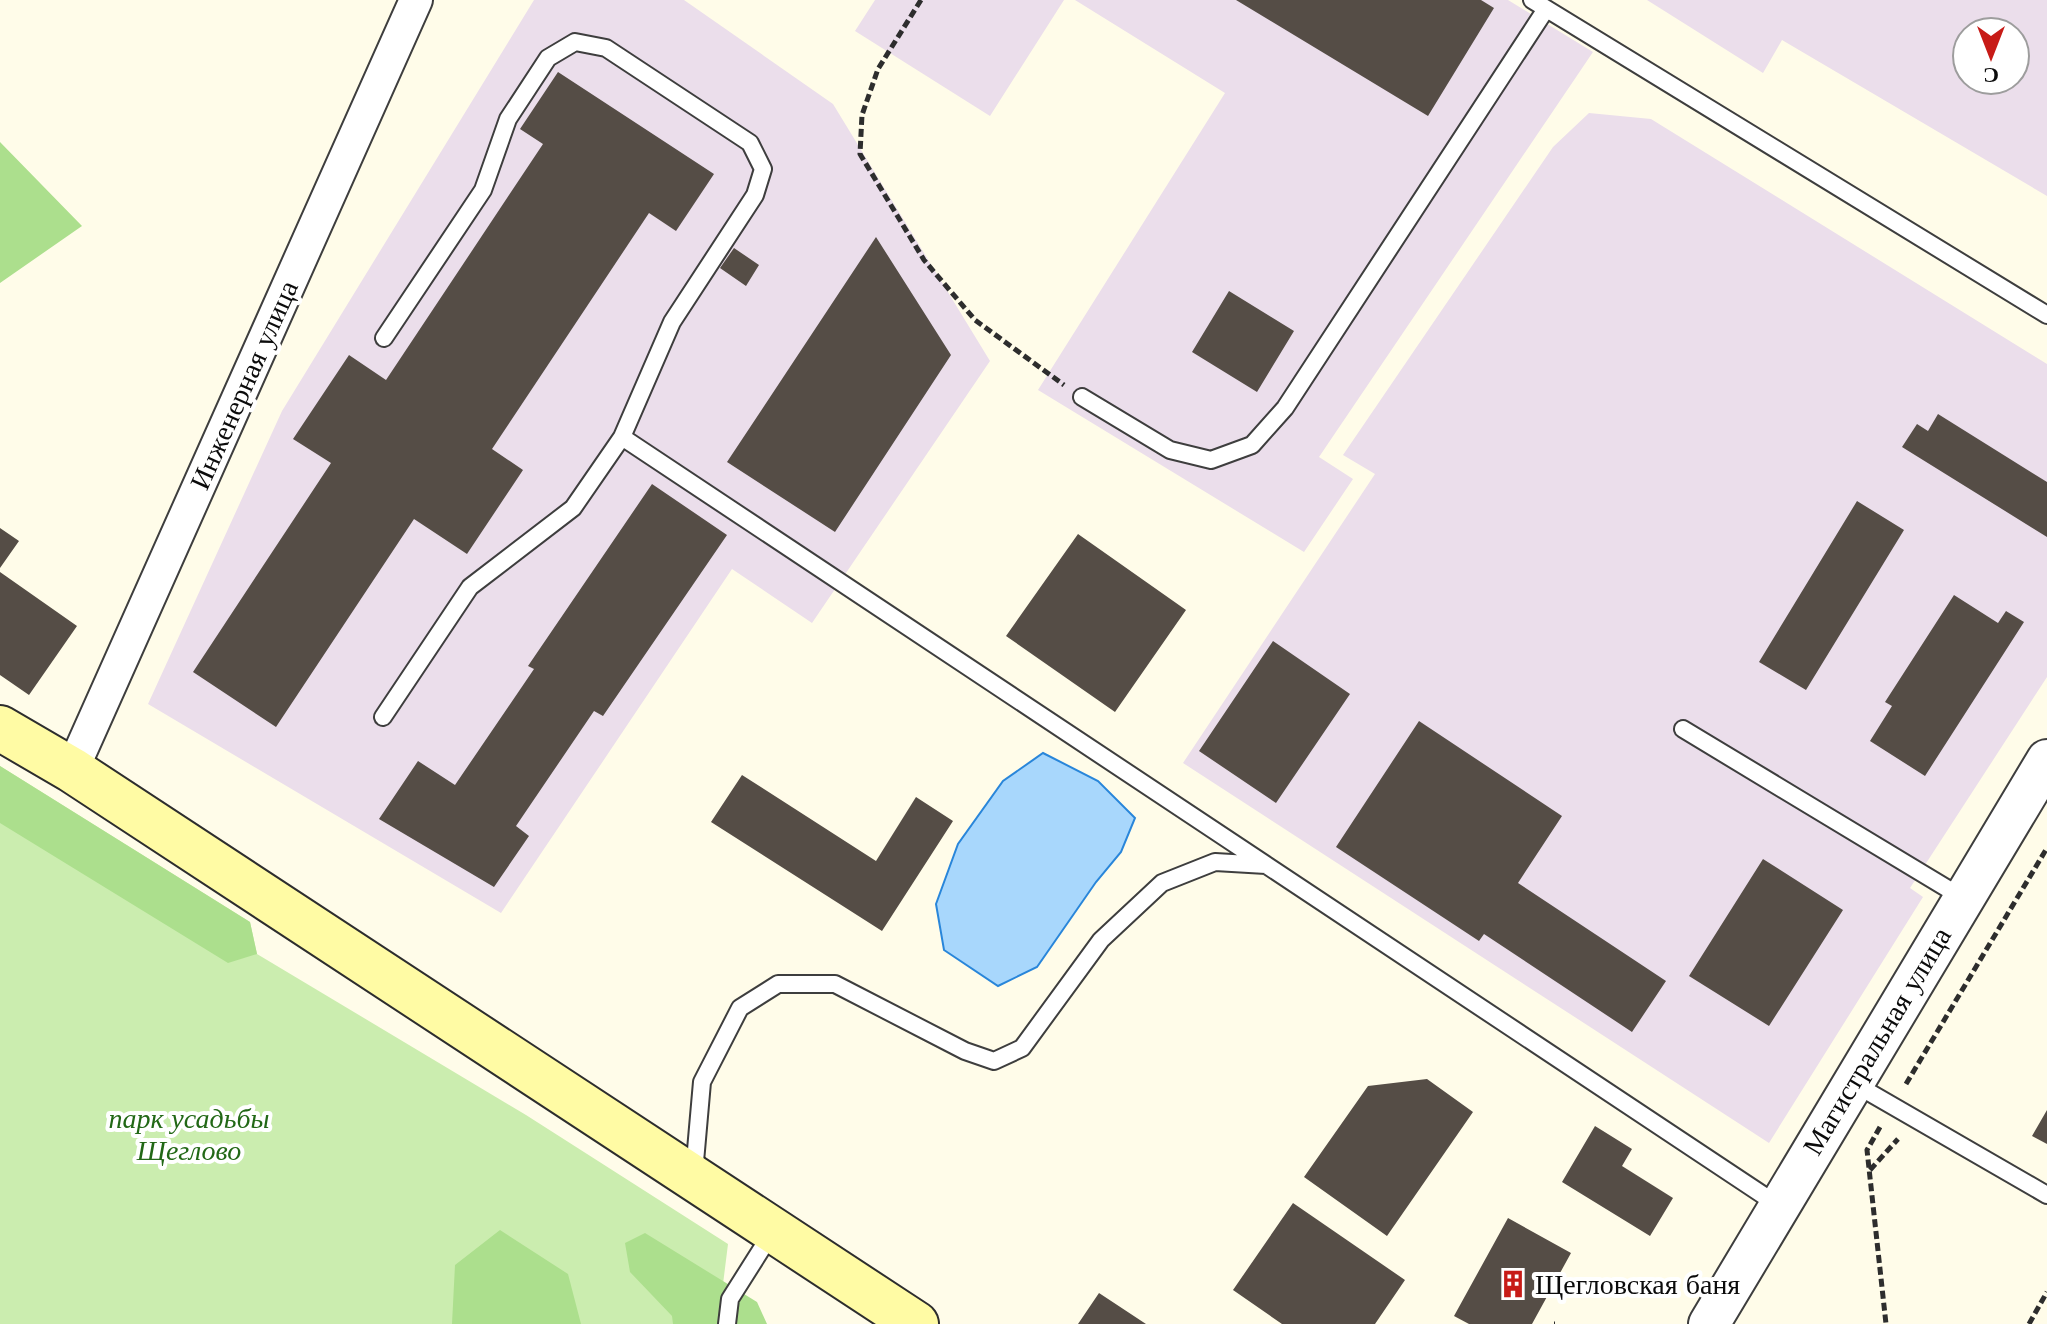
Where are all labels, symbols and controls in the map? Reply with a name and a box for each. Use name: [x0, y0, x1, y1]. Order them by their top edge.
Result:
north arrow: [1951, 16, 2031, 96]
text: С: [1983, 62, 1999, 89]
street label: Инженерная улица: [182, 274, 306, 495]
street label: Магистральная улица: [1795, 920, 1959, 1161]
park label: парк усадьбы Щеглово: [109, 1101, 269, 1168]
place label: Щегловская баня: [1535, 1267, 1740, 1302]
building icon: Щегловская баня: [1498, 1269, 1528, 1299]

